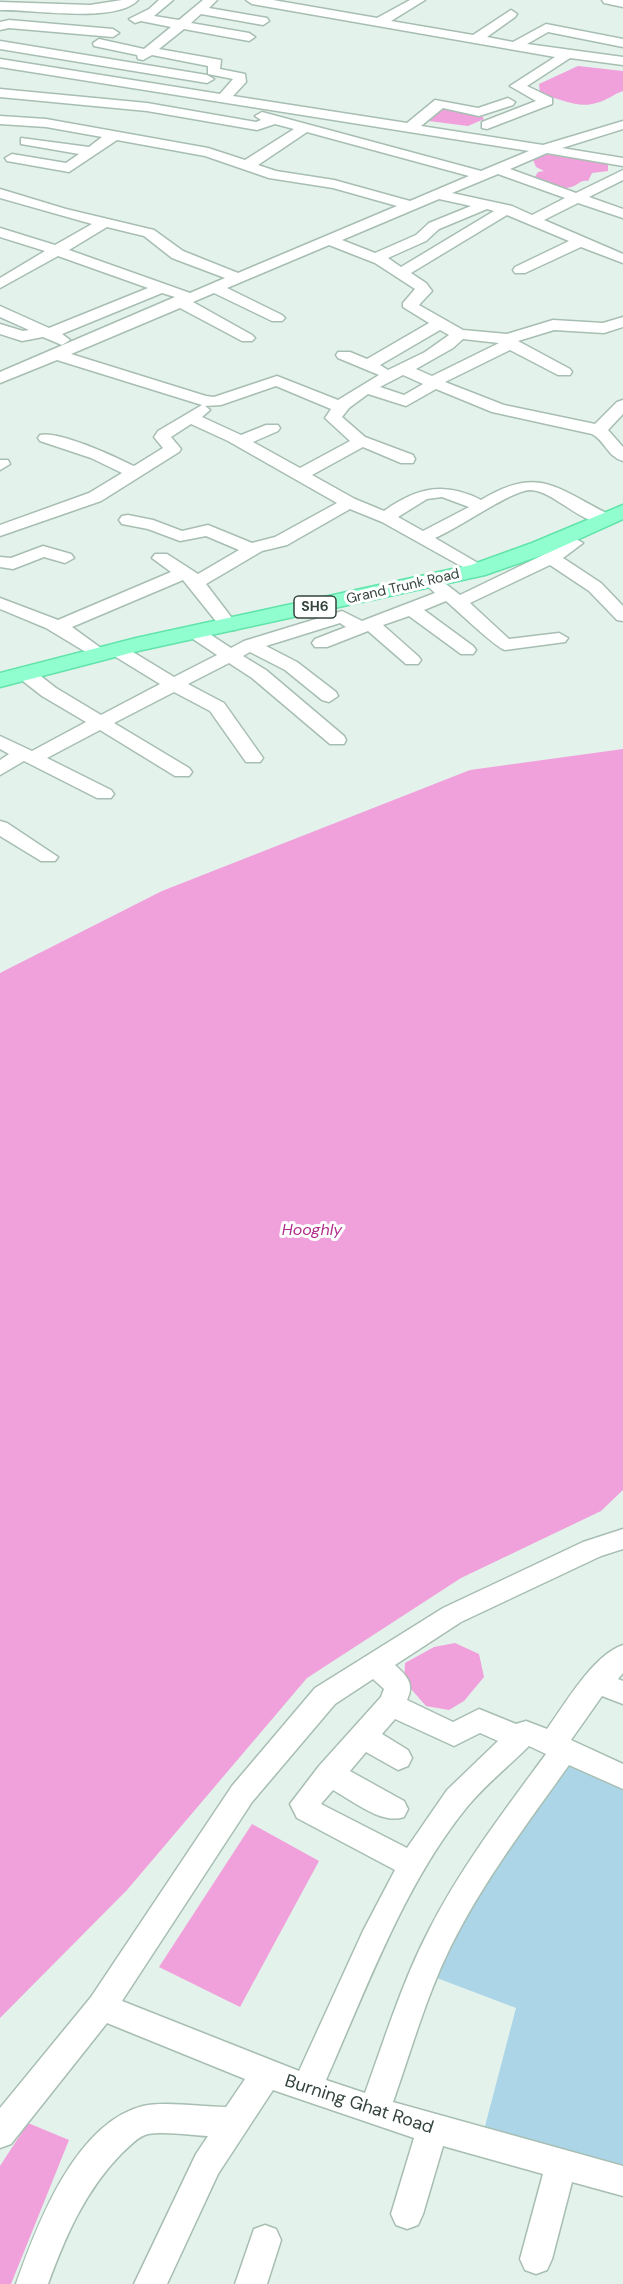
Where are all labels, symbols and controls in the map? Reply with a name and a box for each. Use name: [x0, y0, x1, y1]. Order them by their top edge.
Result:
street label: Grand Trunk Road: [345, 566, 461, 608]
road number: SH6: [294, 596, 336, 618]
water label: Hooghly: [282, 1221, 342, 1241]
street label: Burning Ghat Road: [282, 2071, 436, 2139]

